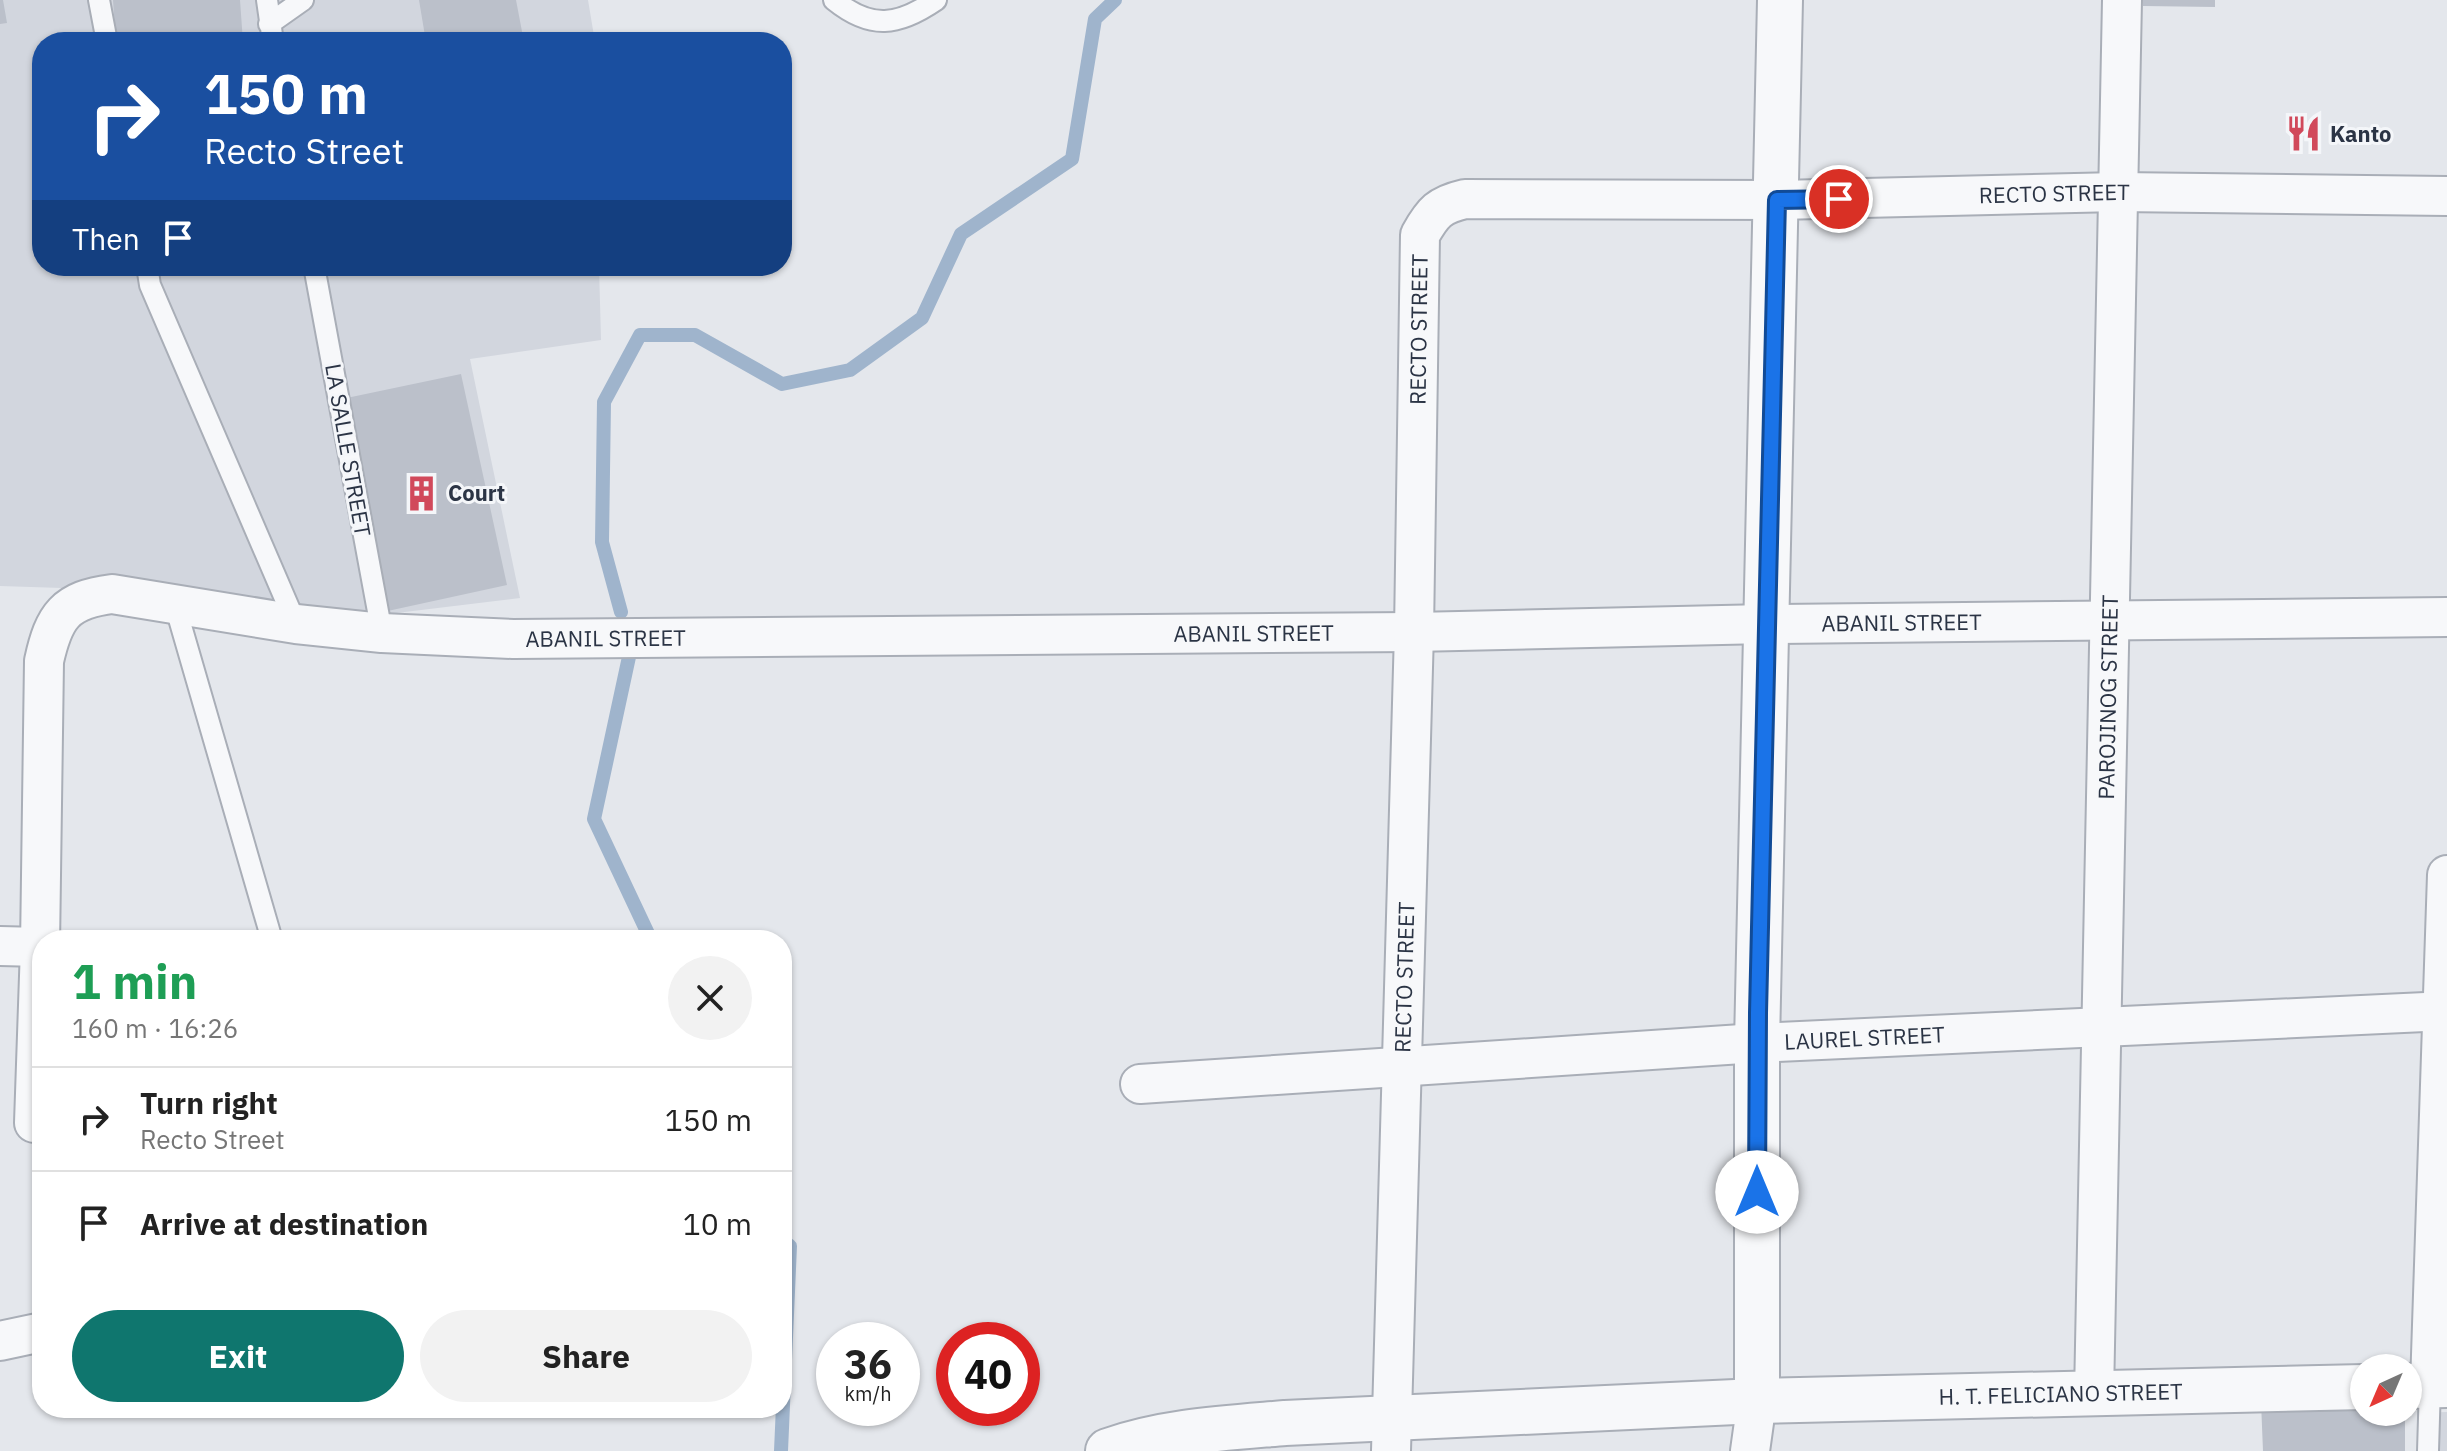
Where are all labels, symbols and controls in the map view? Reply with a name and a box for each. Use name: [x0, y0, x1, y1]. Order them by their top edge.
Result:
text: 150 m: [204, 57, 368, 129]
icon: right: [72, 64, 176, 168]
restaurant icon: Kanto: [2285, 115, 2323, 153]
place label: Kanto: [2330, 119, 2391, 148]
text: Recto Street: [204, 127, 404, 174]
pin: [1805, 165, 1873, 233]
icon: arrive: [1817, 177, 1861, 221]
street label: RECTO STREET: [1978, 177, 2130, 209]
icon: arrive: [156, 216, 200, 260]
text: Then: [72, 219, 140, 258]
street label: RECTO STREET: [1402, 253, 1434, 405]
street label: LA SALLE STREET: [319, 361, 378, 539]
building icon: Court: [403, 474, 441, 512]
place label: Court: [448, 478, 505, 507]
street label: PAROJINOG STREET: [2091, 594, 2124, 800]
street label: ABANIL STREET: [1821, 607, 1982, 637]
street label: ABANIL STREET: [1173, 618, 1334, 648]
street label: ABANIL STREET: [525, 623, 686, 653]
street label: RECTO STREET: [1387, 901, 1420, 1053]
text: 1 min: [72, 950, 197, 1012]
button: close: [668, 956, 752, 1040]
text: 160 m · 16:26: [72, 1011, 238, 1045]
street label: LAUREL STREET: [1784, 1019, 1946, 1056]
text: Turn right: [140, 1083, 278, 1122]
icon: right: [72, 1097, 116, 1141]
text: 150 m: [665, 1100, 752, 1139]
text: Recto Street: [140, 1122, 285, 1156]
position arrow: [1715, 1150, 1799, 1234]
icon: arrive: [72, 1201, 116, 1245]
text: Arrive at destination: [140, 1204, 428, 1243]
text: 10 m: [683, 1204, 752, 1243]
button: Exit: [72, 1310, 404, 1402]
button: Share: [420, 1310, 752, 1402]
speed limit sign: 40: [936, 1322, 1040, 1426]
text: 36: [844, 1338, 892, 1390]
north arrow: [2350, 1354, 2422, 1426]
map controls: [2350, 1354, 2422, 1426]
street label: H. T. FELICIANO STREET: [1938, 1376, 2183, 1411]
text: km/h: [844, 1380, 892, 1407]

